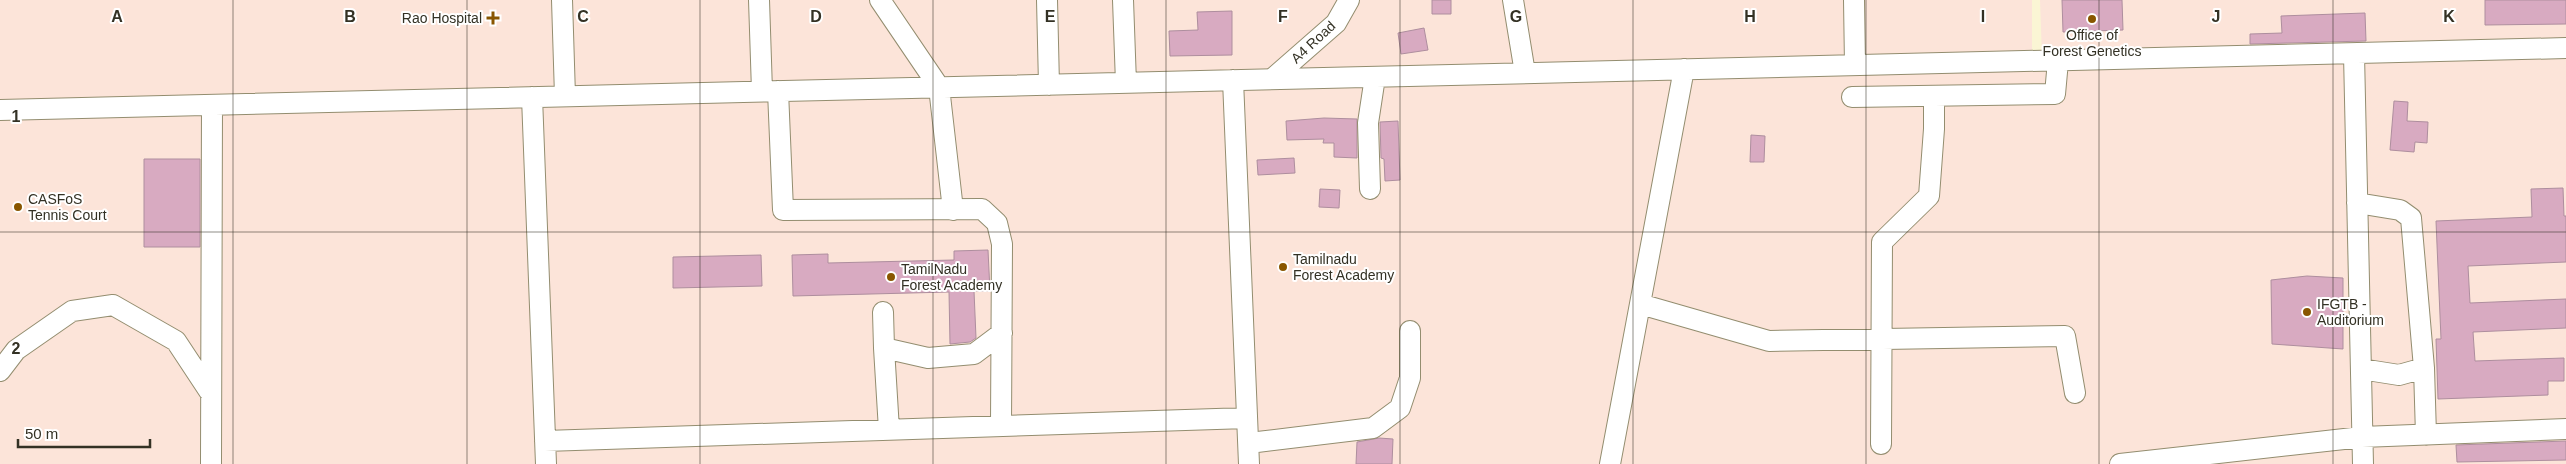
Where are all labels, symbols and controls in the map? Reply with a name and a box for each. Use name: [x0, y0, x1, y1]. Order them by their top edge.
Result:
text: A: [111, 8, 123, 25]
text: B: [344, 8, 356, 25]
text: C: [577, 8, 589, 25]
text: D: [810, 8, 822, 25]
text: E: [1045, 8, 1056, 25]
text: F: [1278, 8, 1288, 25]
text: G: [1510, 8, 1522, 25]
text: H: [1744, 8, 1756, 25]
text: I: [1981, 8, 1985, 25]
text: J: [2212, 8, 2220, 25]
text: K: [2443, 8, 2455, 25]
place label: Rao Hospital: [402, 10, 482, 26]
marker: Rao Hospital: [486, 11, 500, 25]
marker: Office of Forest Genetics: [2086, 13, 2098, 25]
street label: A4 Road: [1288, 18, 1338, 66]
place label: Office of Forest Genetics: [2043, 27, 2141, 59]
text: 1: [12, 108, 21, 125]
place label: CASFoS Tennis Court: [28, 191, 107, 223]
marker: CASFoS Tennis Court: [12, 201, 24, 213]
place label: Tamilnadu Forest Academy: [1293, 251, 1394, 283]
place label: TamilNadu Forest Academy: [901, 261, 1002, 293]
marker: Tamilnadu Forest Academy: [1277, 261, 1289, 273]
marker: TamilNadu Forest Academy: [885, 271, 897, 283]
place label: IFGTB - Auditorium: [2317, 296, 2384, 328]
marker: IFGTB - Auditorium: [2301, 306, 2313, 318]
text: 2: [12, 340, 21, 357]
scale bar: [18, 416, 150, 448]
text: 50 m: [25, 425, 58, 442]

